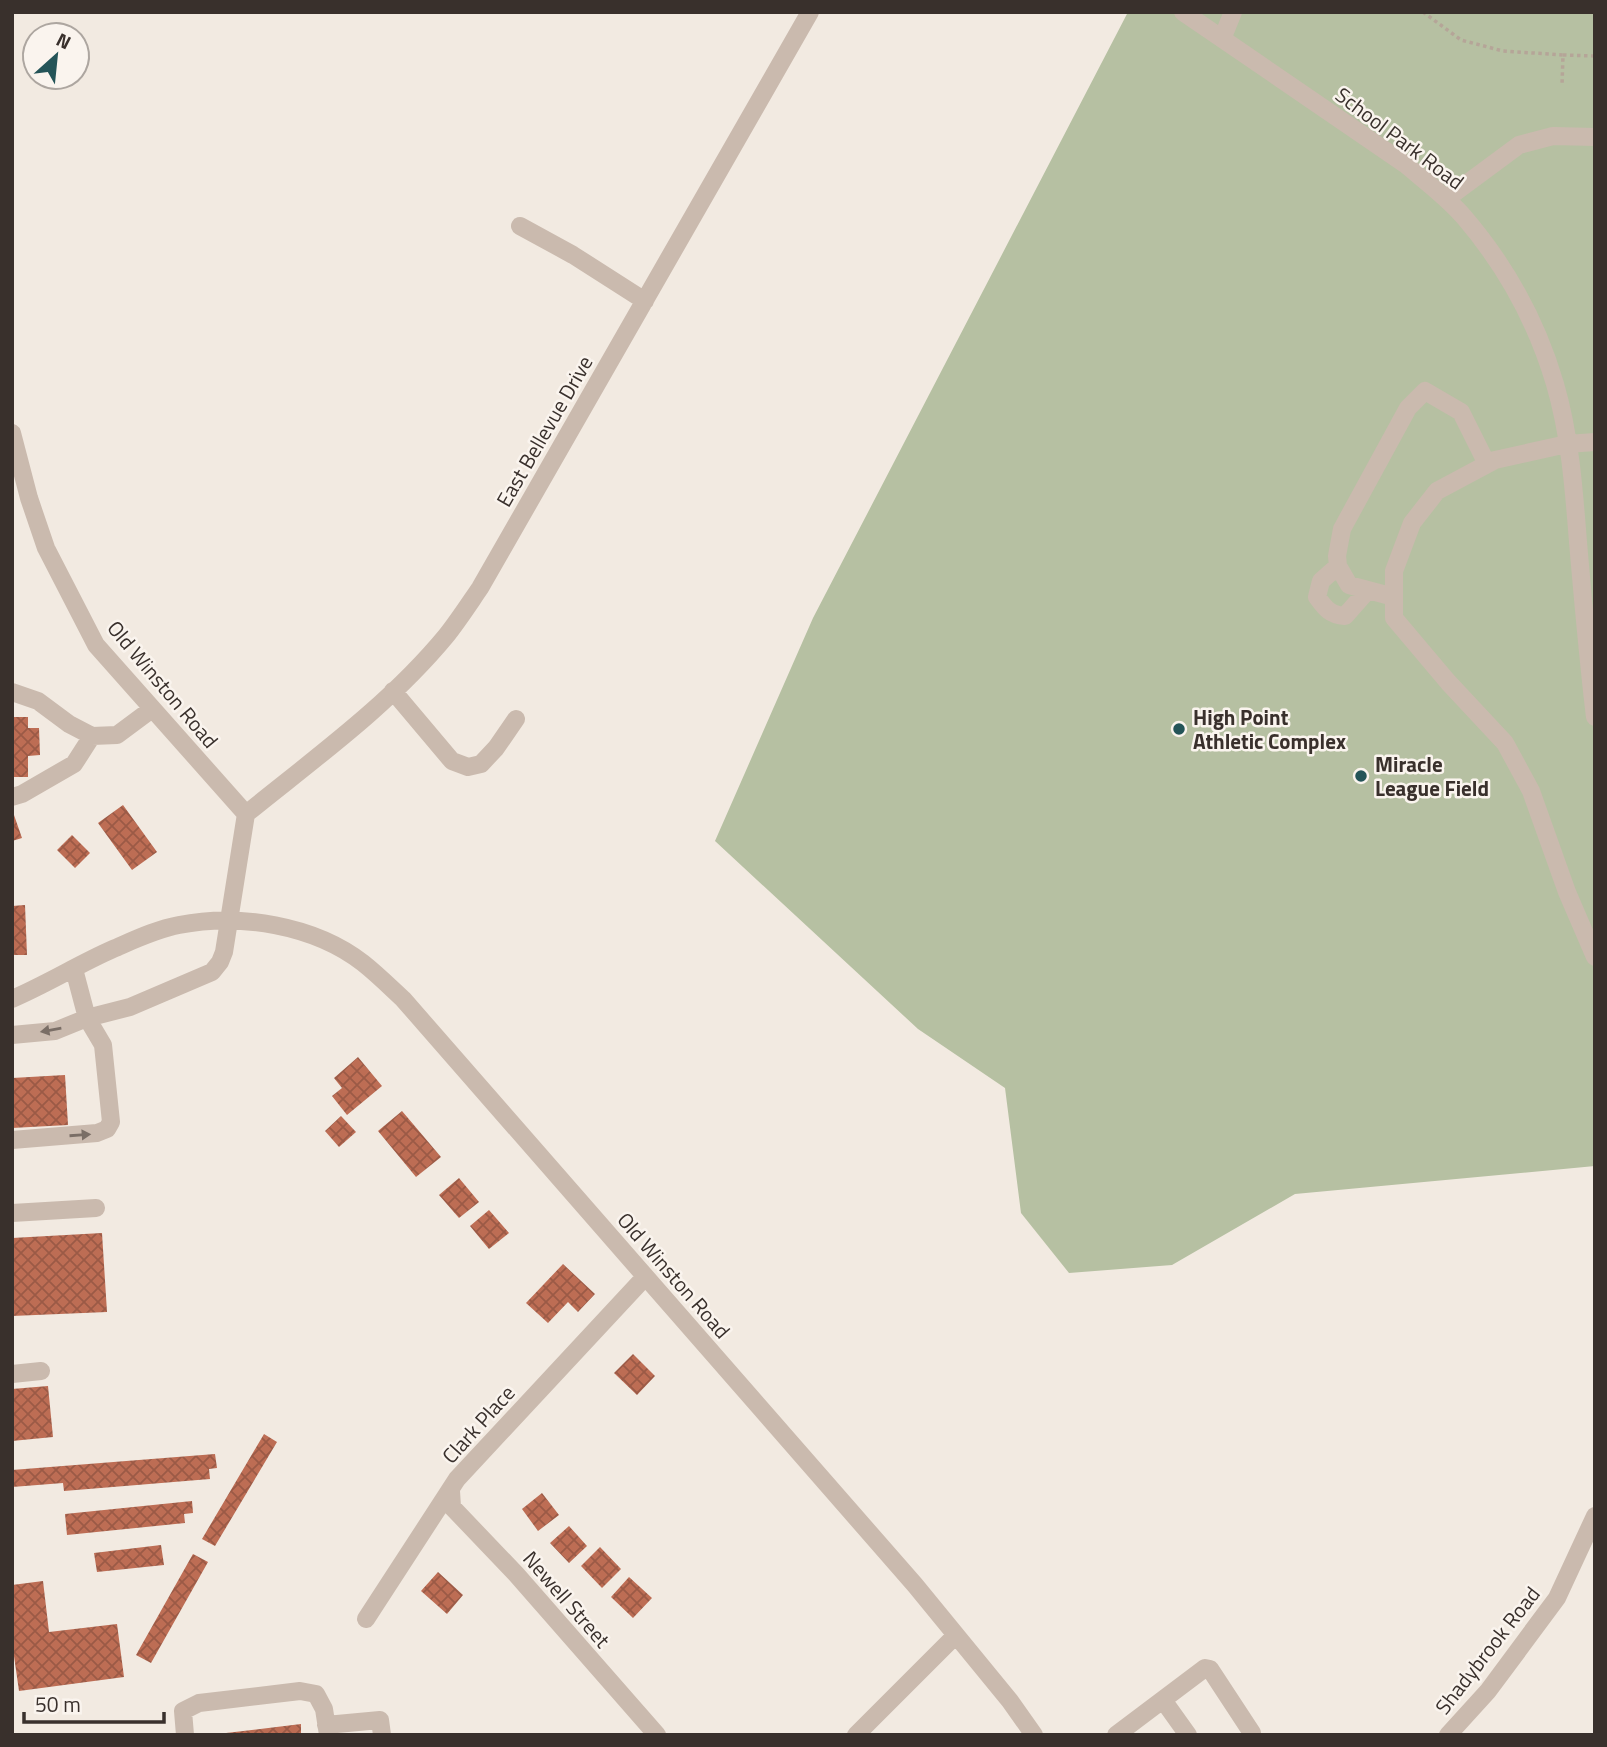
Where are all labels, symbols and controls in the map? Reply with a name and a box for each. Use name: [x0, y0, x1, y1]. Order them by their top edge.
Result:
north arrow: [21, 21, 91, 91]
text: N: [51, 24, 76, 56]
street label: School Park Road: [1329, 79, 1471, 197]
street label: East Bellevue Drive: [488, 349, 600, 513]
street label: Old Winston Road: [100, 613, 226, 755]
place label: High Point Athletic Complex: [1193, 701, 1346, 757]
marker: High Point Athletic Complex: [1171, 721, 1187, 737]
place label: Miracle League Field: [1375, 748, 1489, 804]
marker: Miracle League Field: [1353, 768, 1369, 784]
one-way arrow: [40, 1025, 62, 1036]
one-way arrow: [70, 1129, 92, 1140]
street label: Old Winston Road: [610, 1205, 738, 1345]
street label: Clark Place: [434, 1378, 522, 1470]
street label: Newell Street: [516, 1543, 619, 1655]
street label: Shadybrook Road: [1427, 1579, 1547, 1721]
scale bar: [24, 1680, 164, 1724]
text: 50 m: [35, 1688, 81, 1720]

